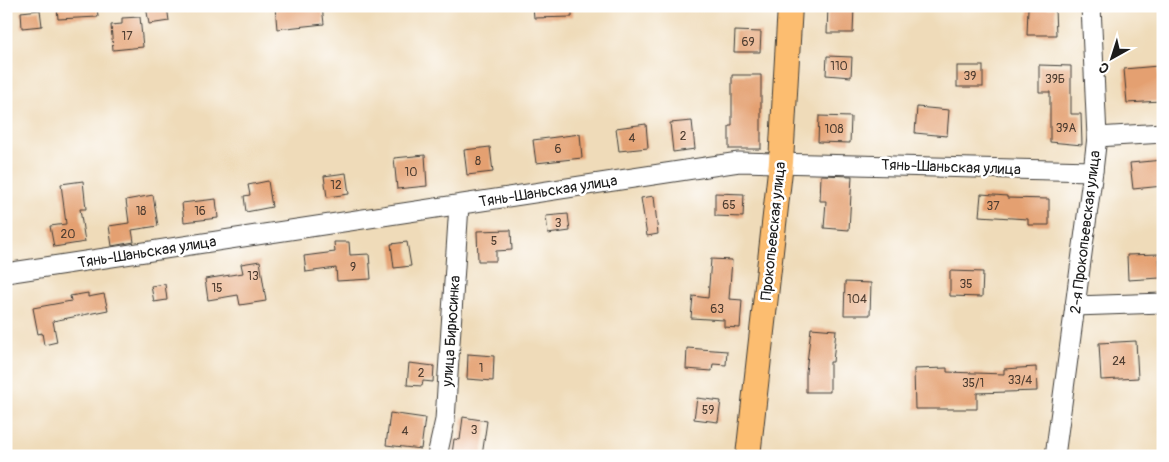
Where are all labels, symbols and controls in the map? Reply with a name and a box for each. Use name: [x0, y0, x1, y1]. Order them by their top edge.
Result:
house number: 17: [121, 29, 133, 44]
north arrow: [1086, 32, 1136, 82]
house number: 69: [741, 35, 755, 50]
text: С: [1095, 58, 1113, 77]
house number: 110: [830, 59, 848, 74]
house number: 39: [964, 69, 976, 84]
house number: 39Б: [1045, 72, 1065, 87]
house number: 39А: [1056, 121, 1077, 136]
house number: 108: [825, 122, 843, 137]
house number: 2: [680, 129, 687, 144]
house number: 4: [629, 131, 636, 146]
house number: 6: [555, 142, 562, 157]
street label: 2-я Прокопьевская улица: [1066, 149, 1105, 315]
house number: 8: [475, 154, 481, 169]
street label: Тянь-Шаньская улица: [881, 156, 1021, 179]
street label: Прокопьевская улица: [757, 161, 790, 301]
house number: 10: [405, 165, 417, 180]
street label: Тянь-Шаньская улица: [478, 171, 619, 212]
house number: 12: [330, 178, 342, 193]
house number: 65: [722, 198, 736, 213]
house number: 37: [986, 199, 1000, 214]
house number: 18: [136, 204, 146, 219]
house number: 16: [194, 204, 206, 219]
house number: 3: [555, 216, 562, 231]
house number: 20: [61, 227, 75, 242]
street label: Тянь-Шаньская улица: [77, 232, 218, 273]
house number: 5: [491, 234, 497, 249]
house number: 9: [350, 260, 356, 275]
house number: 13: [247, 269, 259, 284]
street label: улица Бирюсинка: [438, 275, 465, 388]
house number: 35: [959, 277, 973, 292]
house number: 15: [211, 281, 223, 296]
house number: 104: [847, 292, 867, 307]
house number: 63: [710, 302, 724, 317]
house number: 24: [1112, 354, 1126, 369]
house number: 1: [479, 361, 483, 376]
house number: 2: [418, 366, 425, 381]
house number: 33/4: [1008, 373, 1032, 388]
house number: 35/1: [962, 376, 984, 391]
house number: 59: [702, 403, 714, 418]
house number: 3: [471, 423, 478, 438]
house number: 4: [402, 424, 409, 439]

